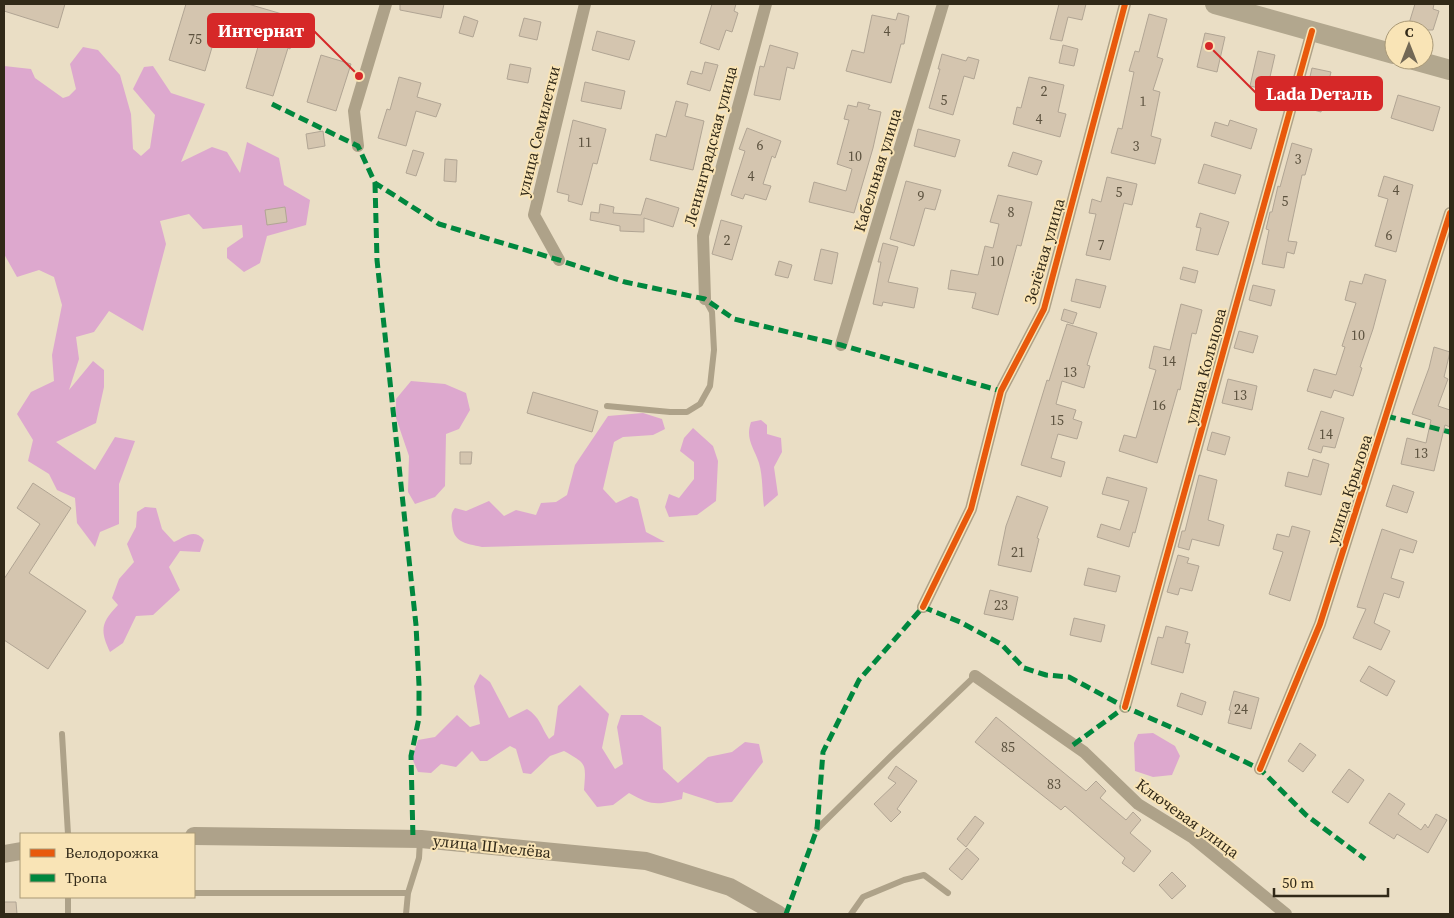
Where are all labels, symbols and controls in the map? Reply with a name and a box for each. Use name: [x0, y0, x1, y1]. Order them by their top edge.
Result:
callout: Интернат: [208, 14, 314, 47]
text: Интернат: [218, 18, 304, 43]
north arrow: [1384, 20, 1434, 70]
house number: 4: [884, 21, 891, 41]
text: С: [1405, 22, 1414, 42]
house number: 75: [188, 29, 202, 49]
street label: улица Семилетки: [511, 63, 565, 199]
street label: Ленинградская улица: [678, 63, 742, 229]
callout: Lada Dеталь: [1256, 77, 1382, 110]
house number: 2: [1041, 81, 1048, 101]
text: Lada Dеталь: [1266, 81, 1372, 106]
house number: 5: [941, 90, 948, 110]
house number: 1: [1140, 91, 1147, 111]
street label: Кабельная улица: [848, 105, 906, 234]
house number: 4: [1036, 109, 1043, 129]
house number: 11: [578, 132, 592, 152]
house number: 6: [757, 135, 764, 155]
house number: 3: [1133, 136, 1140, 156]
house number: 10: [848, 146, 862, 166]
house number: 3: [1295, 149, 1302, 169]
house number: 4: [748, 166, 755, 186]
house number: 4: [1393, 180, 1400, 200]
house number: 5: [1116, 182, 1123, 202]
house number: 9: [918, 186, 925, 206]
house number: 5: [1282, 191, 1289, 211]
street label: Зелёная улица: [1018, 195, 1070, 307]
house number: 8: [1008, 202, 1015, 222]
house number: 6: [1386, 225, 1393, 245]
house number: 2: [724, 230, 731, 250]
house number: 7: [1098, 235, 1105, 255]
house number: 10: [990, 251, 1004, 271]
street label: улица Кольцова: [1179, 305, 1231, 427]
house number: 10: [1351, 325, 1365, 345]
house number: 14: [1162, 351, 1176, 371]
house number: 13: [1063, 362, 1077, 382]
house number: 13: [1233, 385, 1247, 405]
house number: 16: [1152, 395, 1166, 415]
house number: 15: [1050, 410, 1064, 430]
house number: 14: [1319, 424, 1333, 444]
street label: улица Крылова: [1321, 431, 1377, 547]
house number: 13: [1414, 443, 1428, 463]
house number: 21: [1011, 542, 1025, 562]
house number: 23: [994, 595, 1008, 615]
house number: 24: [1234, 699, 1248, 719]
house number: 85: [1001, 737, 1015, 757]
street label: Ключевая улица: [1132, 773, 1245, 864]
house number: 83: [1047, 774, 1061, 794]
street label: улица Шмелёва: [432, 829, 553, 863]
legend: [20, 833, 195, 898]
text: Велодорожка: [65, 842, 159, 863]
scale bar: [1274, 866, 1388, 898]
text: Тропа: [65, 867, 107, 888]
text: 50 m: [1282, 872, 1314, 893]

